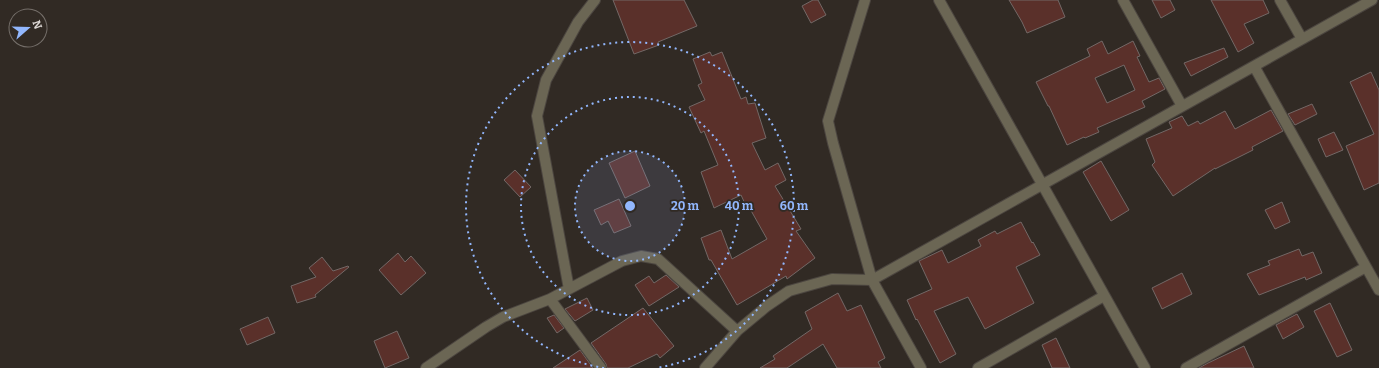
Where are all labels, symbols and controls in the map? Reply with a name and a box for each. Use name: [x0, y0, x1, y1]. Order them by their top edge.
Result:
north arrow: [8, 8, 48, 48]
text: N: [29, 19, 45, 31]
centre of rings: [623, 199, 637, 213]
text: 20 m: [671, 199, 700, 213]
text: 40 m: [725, 199, 754, 213]
text: 60 m: [780, 199, 809, 213]

